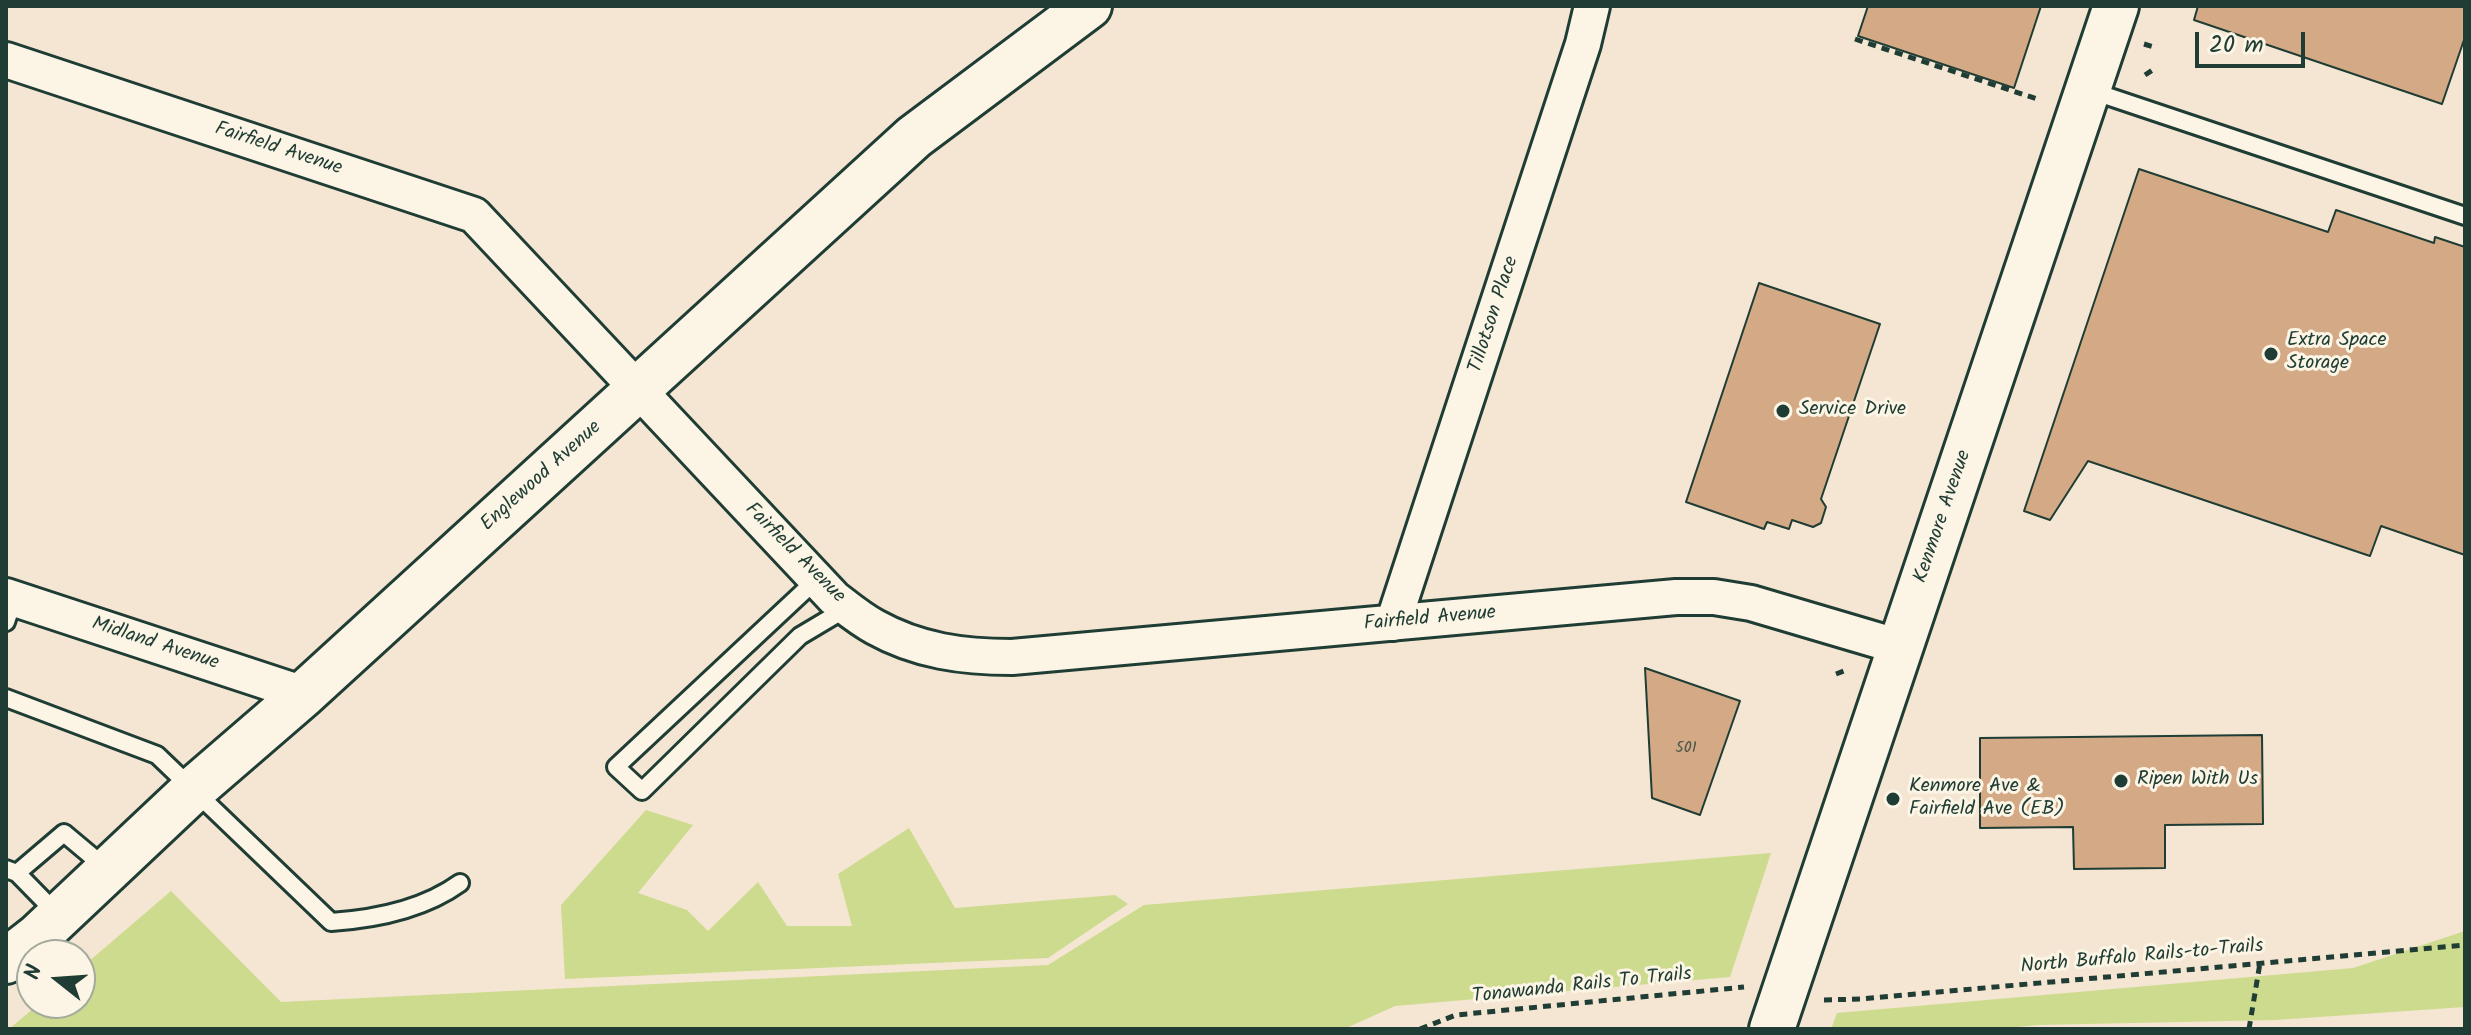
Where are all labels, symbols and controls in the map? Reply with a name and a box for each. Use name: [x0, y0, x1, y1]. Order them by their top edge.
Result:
scale bar: [2199, 16, 2309, 66]
text: 20 m: [2209, 26, 2264, 65]
street label: Fairfield Avenue: [211, 118, 345, 182]
street label: Tillotson Place: [1465, 254, 1525, 376]
place label: Extra Space Storage: [2287, 330, 2386, 377]
marker: Extra Space Storage: [2262, 345, 2280, 363]
place label: Service Drive: [1799, 399, 1906, 423]
marker: Service Drive: [1774, 402, 1792, 420]
street label: Englewood Avenue: [477, 416, 607, 538]
street label: Kenmore Avenue: [1910, 447, 1978, 587]
street label: Fairfield Avenue: [739, 499, 849, 609]
street label: Fairfield Avenue: [1363, 602, 1497, 638]
street label: Midland Avenue: [88, 613, 222, 677]
house number: 501: [1675, 739, 1697, 759]
place label: Ripen With Us: [2137, 769, 2258, 793]
marker: Ripen With Us: [2112, 772, 2130, 790]
place label: Kenmore Ave & Fairfield Ave (EB): [1909, 776, 2065, 823]
marker: Kenmore Ave & Fairfield Ave (EB): [1884, 790, 1902, 808]
street label: North Buffalo Rails-to-Trails: [2020, 935, 2264, 981]
north arrow: [16, 939, 96, 1019]
text: N: [16, 961, 53, 984]
street label: Tonawanda Rails To Trails: [1471, 964, 1693, 1010]

